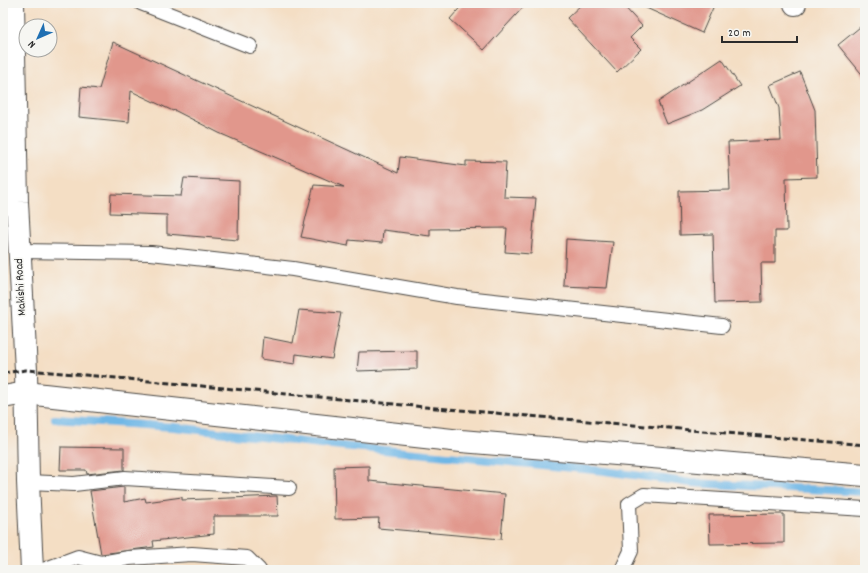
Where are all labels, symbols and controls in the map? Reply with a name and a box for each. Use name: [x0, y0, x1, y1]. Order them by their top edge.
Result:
north arrow: [18, 18, 58, 58]
scale bar: [722, 18, 797, 44]
text: 20 m: [728, 25, 751, 42]
text: N: [24, 36, 40, 51]
street label: Makishi Road: [11, 258, 31, 316]

